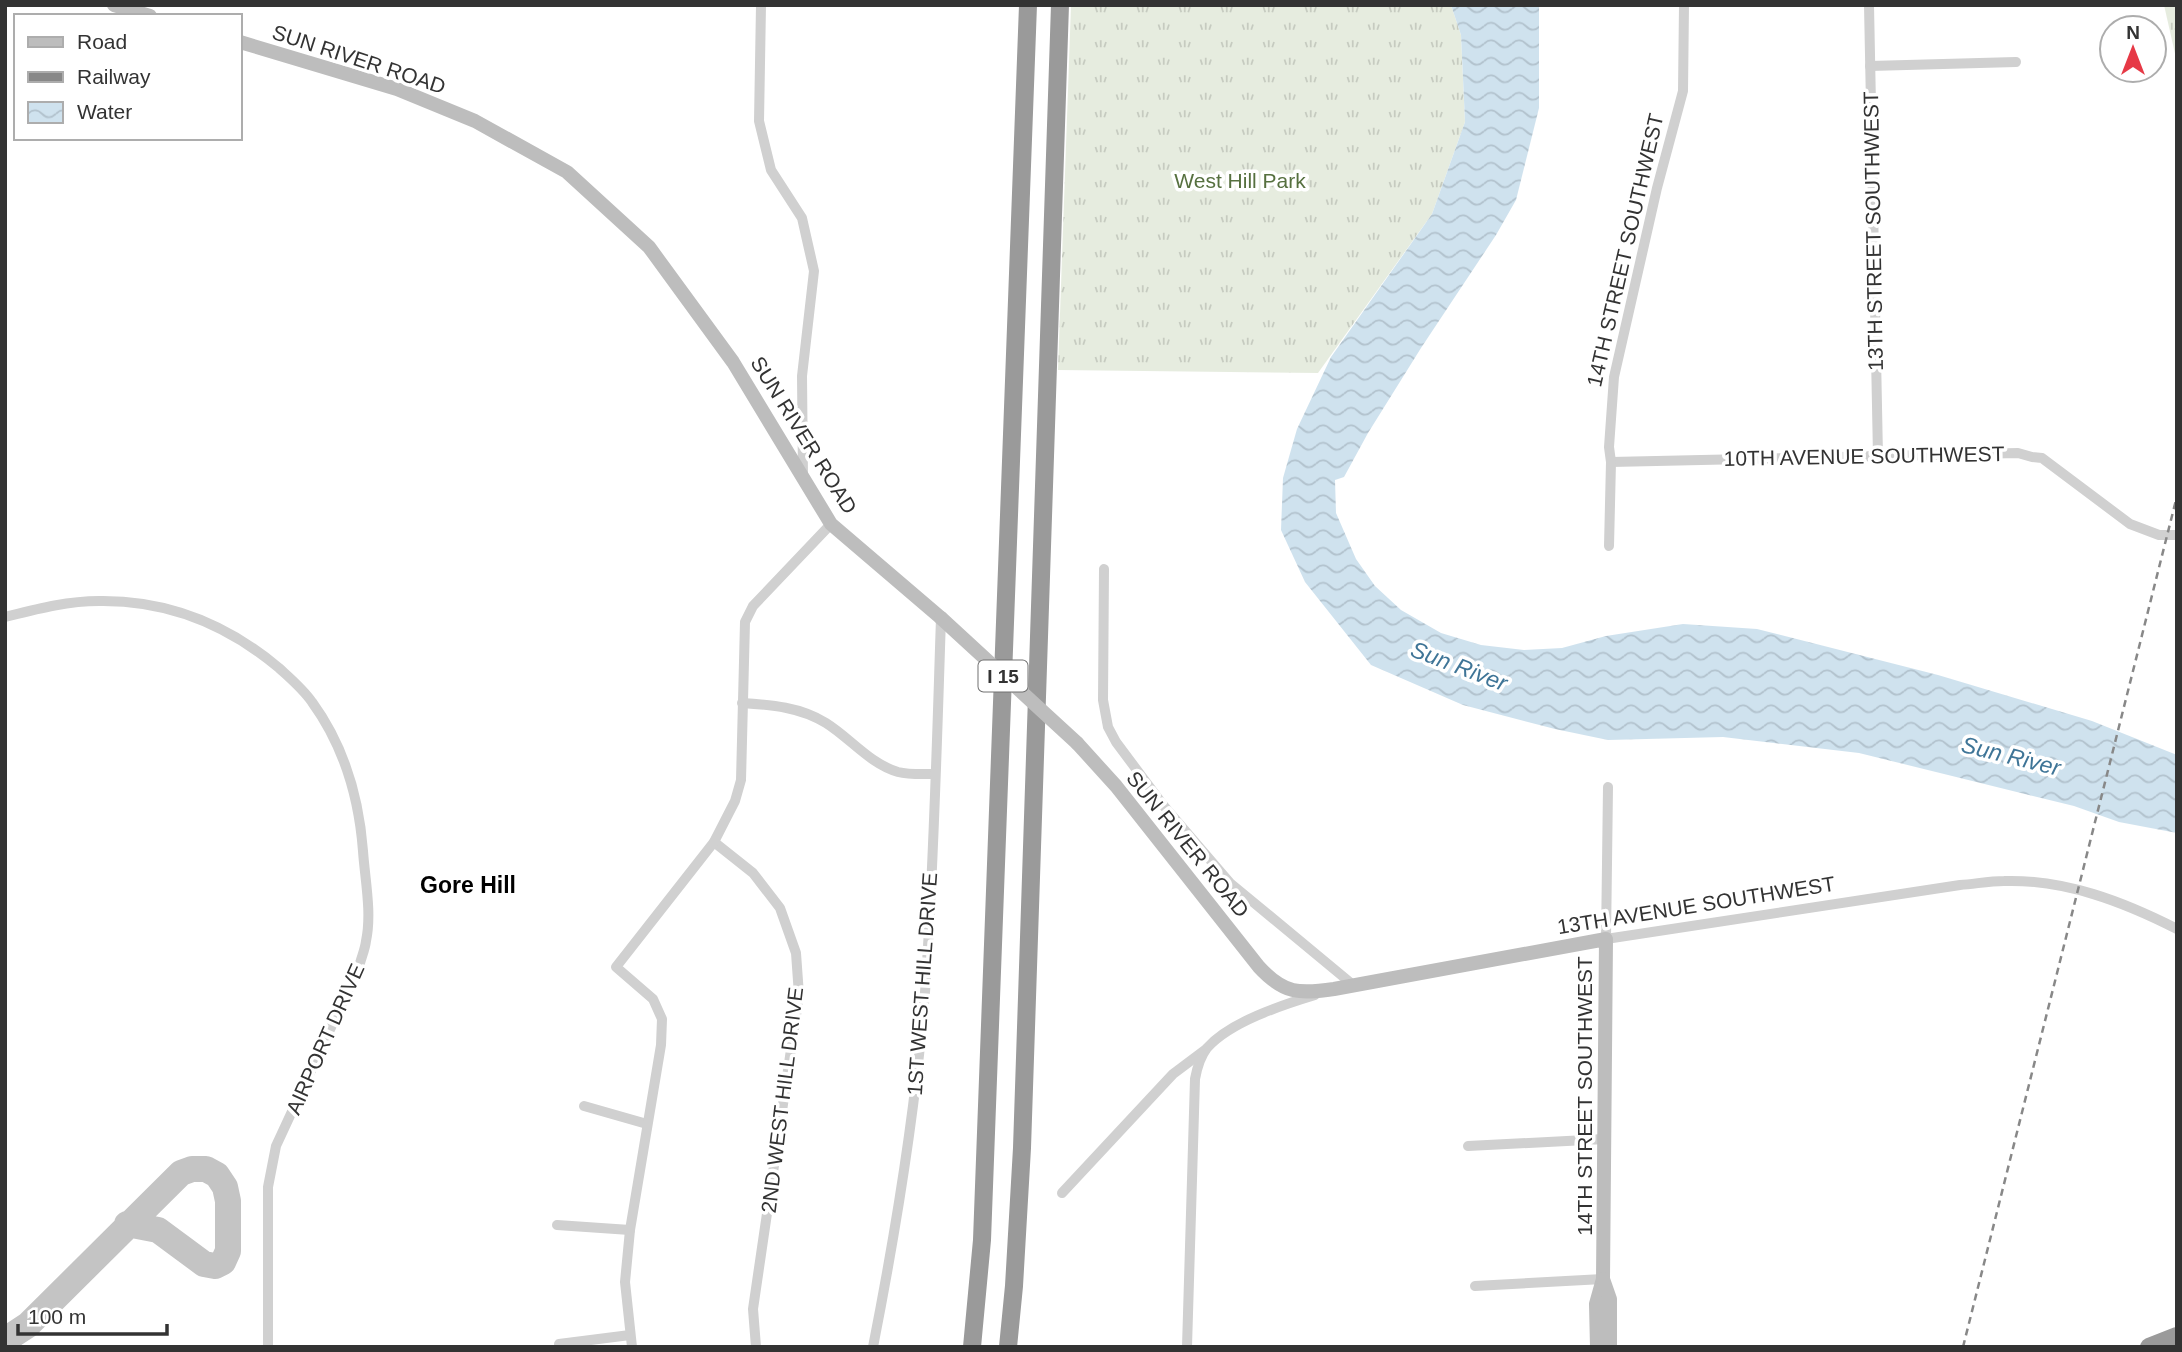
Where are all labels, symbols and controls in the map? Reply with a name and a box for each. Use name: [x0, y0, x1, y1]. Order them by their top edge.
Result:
legend: [14, 14, 242, 140]
north arrow: [2098, 14, 2168, 84]
street label: SUN RIVER ROAD: [269, 20, 449, 98]
text: N: [2126, 22, 2140, 43]
text: Road: [77, 30, 127, 53]
text: Railway: [77, 65, 151, 88]
street label: 13TH STREET SOUTHWEST: [1859, 91, 1887, 371]
text: Water: [77, 100, 132, 123]
street label: 14TH STREET SOUTHWEST: [1582, 111, 1668, 389]
park label: West Hill Park: [1174, 169, 1306, 192]
street label: SUN RIVER ROAD: [746, 352, 862, 518]
street label: 10TH AVENUE SOUTHWEST: [1723, 442, 2005, 470]
water label: Sun River: [1407, 636, 1512, 697]
road number: I 15: [978, 660, 1028, 692]
water label: Sun River: [1959, 731, 2064, 781]
street label: SUN RIVER ROAD: [1122, 766, 1254, 922]
district label: Gore Hill: [420, 872, 516, 898]
street label: 1ST WEST HILL DRIVE: [903, 872, 941, 1096]
street label: 13TH AVENUE SOUTHWEST: [1556, 872, 1837, 938]
street label: 14TH STREET SOUTHWEST: [1573, 956, 1596, 1236]
street label: AIRPORT DRIVE: [281, 960, 369, 1118]
street label: 2ND WEST HILL DRIVE: [757, 986, 807, 1214]
scale bar: [18, 1292, 166, 1336]
text: 100 m: [28, 1305, 86, 1328]

